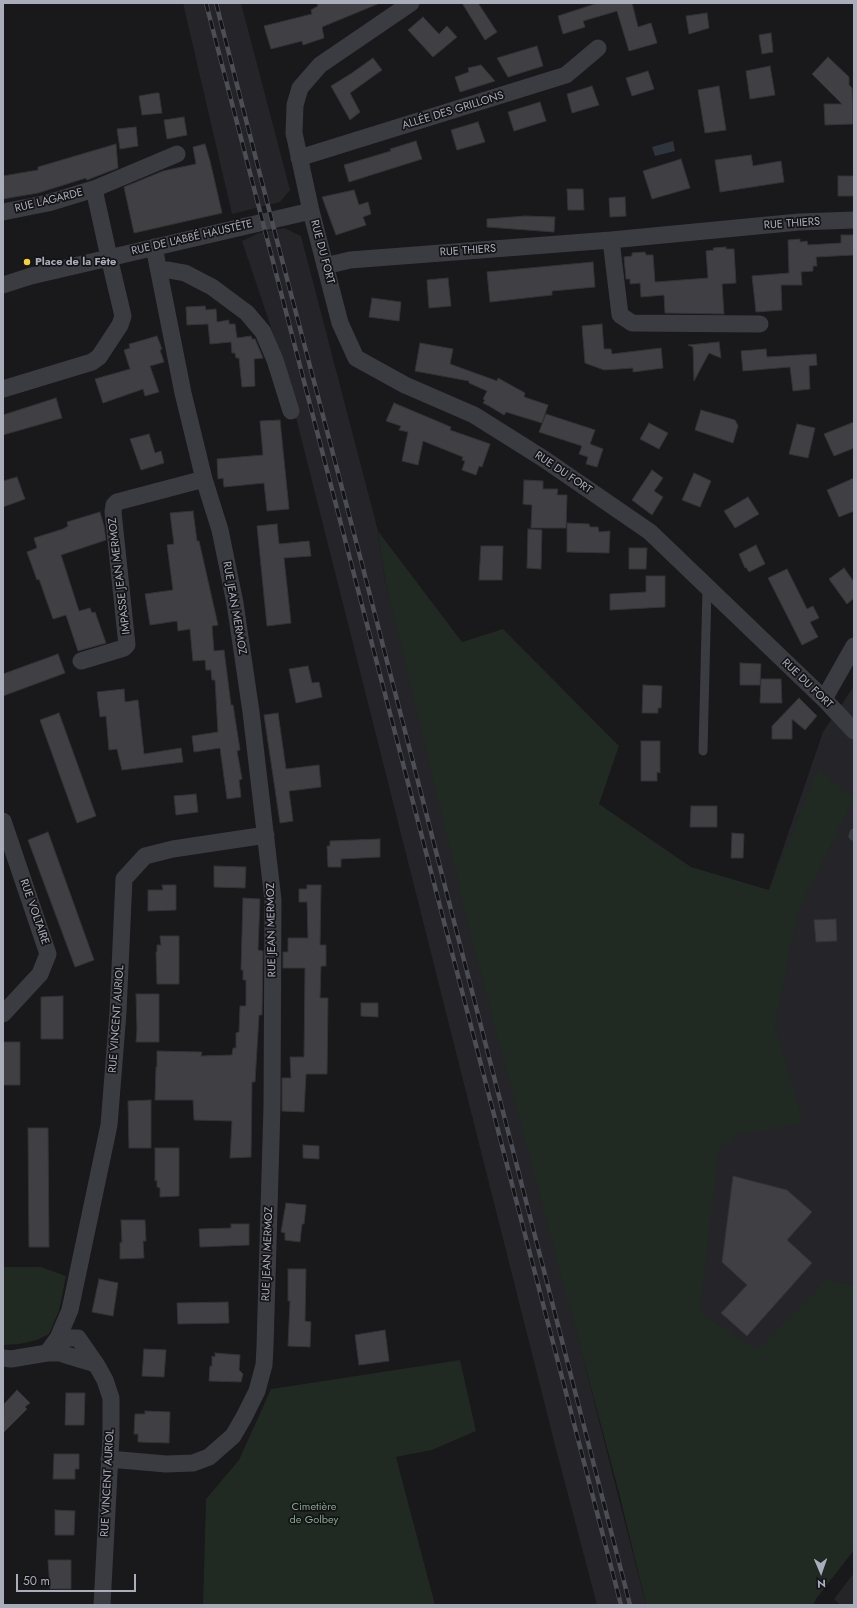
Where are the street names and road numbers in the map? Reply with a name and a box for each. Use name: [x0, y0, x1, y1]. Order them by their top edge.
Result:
street label: ALLÉE DES GRILLONS: [401, 89, 505, 133]
street label: RUE LAGARDE: [14, 186, 84, 216]
street label: RUE THIERS: [763, 215, 821, 233]
street label: RUE DE L'ABBÉ HAUSTÊTE: [130, 218, 254, 258]
street label: RUE DU FORT: [307, 219, 337, 285]
street label: RUE THIERS: [439, 242, 497, 260]
street label: RUE DU FORT: [532, 449, 594, 497]
street label: IMPASSE JEAN MERMOZ: [106, 517, 134, 635]
street label: RUE JEAN MERMOZ: [219, 560, 249, 656]
street label: RUE DU FORT: [779, 656, 835, 712]
street label: RUE VOLTAIRE: [17, 877, 51, 947]
street label: RUE JEAN MERMOZ: [265, 883, 279, 977]
street label: RUE VINCENT AURIOL: [107, 965, 127, 1073]
street label: RUE JEAN MERMOZ: [260, 1207, 276, 1301]
street label: RUE VINCENT AURIOL: [99, 1429, 117, 1537]

